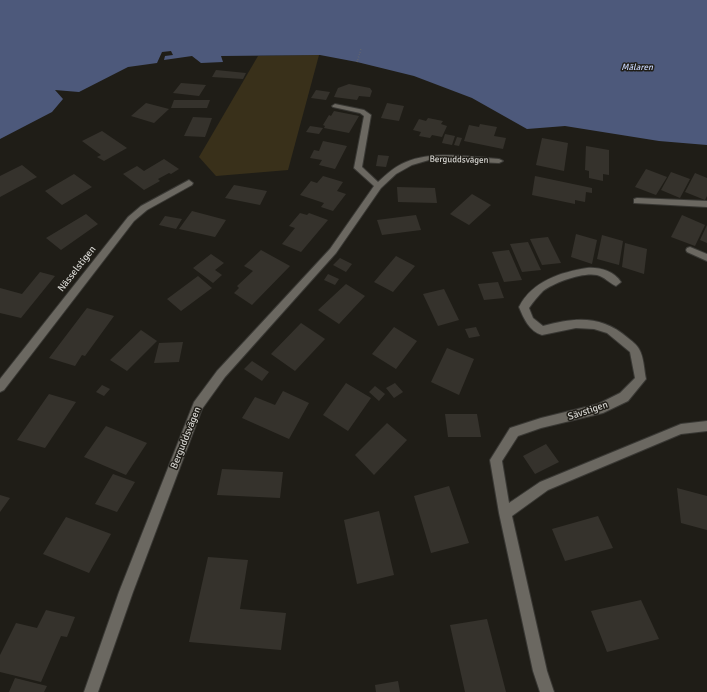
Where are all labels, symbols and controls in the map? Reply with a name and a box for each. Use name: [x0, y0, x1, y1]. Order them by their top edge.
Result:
water label: Mälaren: [621, 63, 653, 73]
street label: Berguddsvägen: [429, 154, 489, 166]
street label: Nässelstigen: [55, 244, 99, 294]
street label: Sävstigen: [566, 399, 610, 423]
street label: Berguddsvägen: [168, 405, 204, 471]

